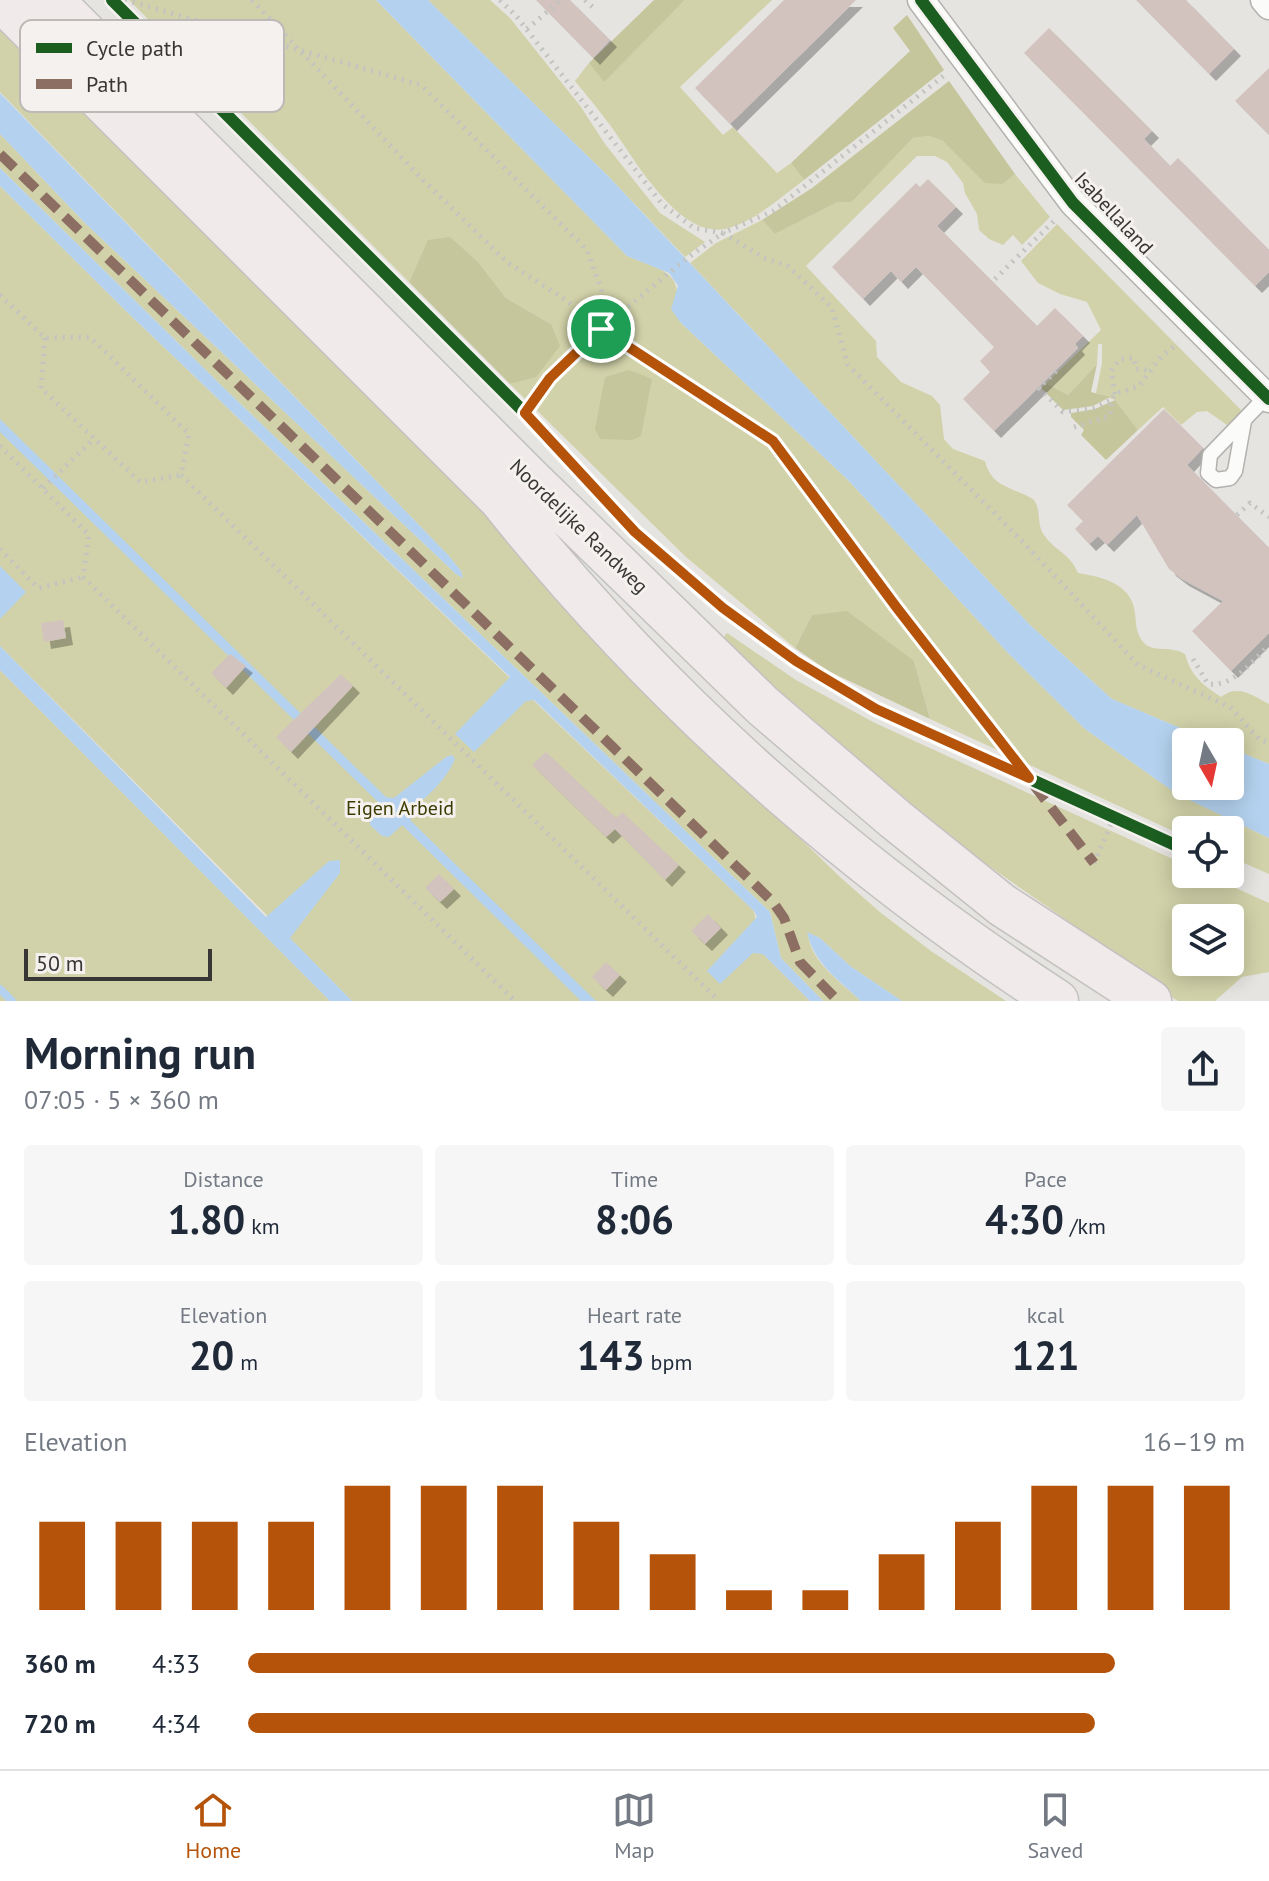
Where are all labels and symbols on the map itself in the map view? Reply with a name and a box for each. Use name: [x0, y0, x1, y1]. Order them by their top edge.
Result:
legend: [20, 20, 284, 112]
text: Cycle path: [86, 34, 183, 62]
text: Path: [86, 70, 128, 98]
street label: Isabellaland: [1069, 166, 1159, 260]
pin: [567, 295, 635, 363]
street label: Noordelijke Randweg: [504, 453, 654, 599]
north arrow: [1172, 728, 1244, 800]
park label: Eigen Arbeid: [346, 795, 454, 821]
scale bar: [24, 945, 212, 981]

